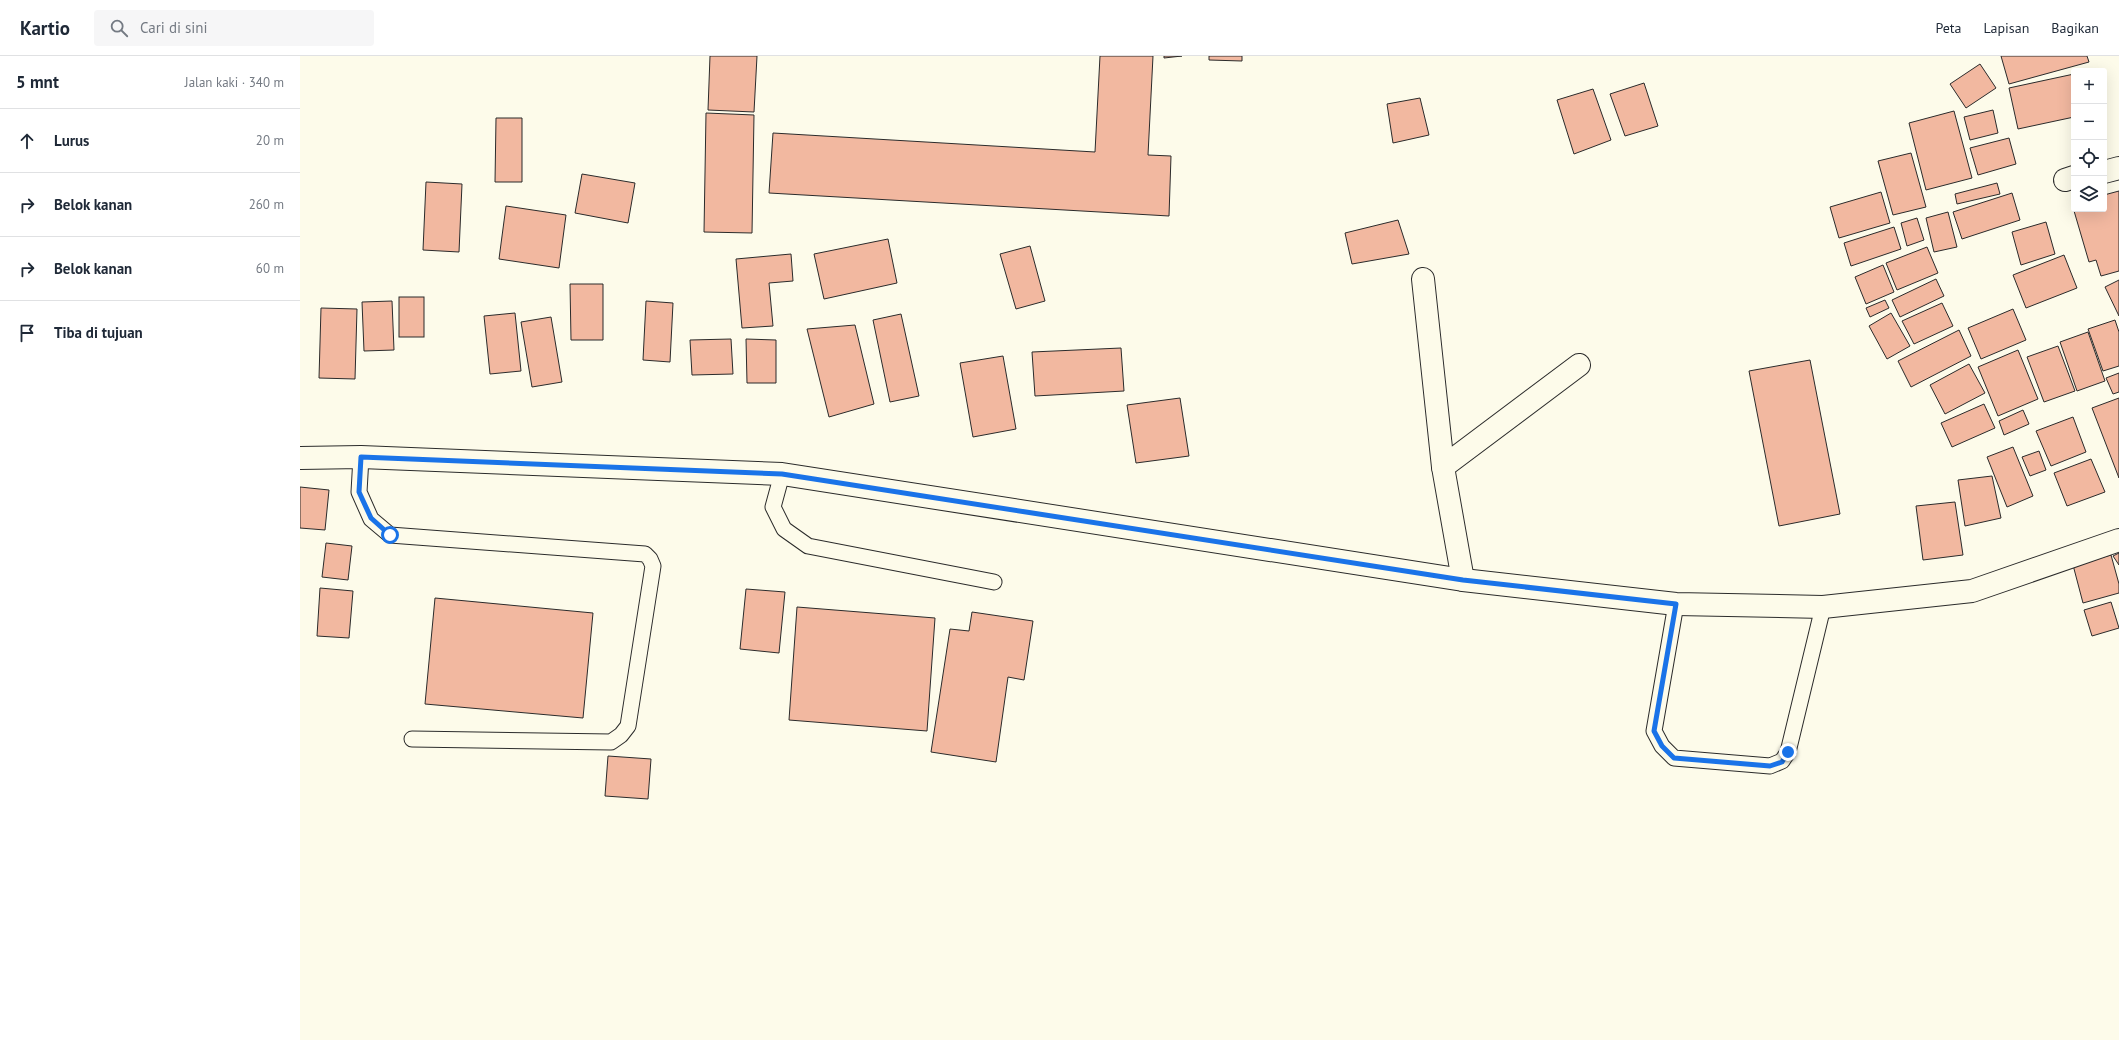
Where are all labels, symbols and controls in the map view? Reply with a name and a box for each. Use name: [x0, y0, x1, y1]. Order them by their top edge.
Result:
search box: [94, 10, 374, 46]
text: Kartio: [20, 16, 70, 40]
icon: search: [108, 17, 130, 39]
text: Cari di sini: [140, 18, 208, 37]
text: Peta: [1935, 19, 1962, 37]
text: Lapisan: [1984, 19, 2029, 37]
text: Bagikan: [2051, 19, 2099, 37]
map controls: [2071, 68, 2107, 212]
button: +: [2071, 68, 2107, 104]
text: 5 mnt: [16, 71, 59, 93]
text: Jalan kaki · 340 m: [185, 74, 284, 91]
button: −: [2071, 104, 2107, 140]
icon: ahead: [16, 130, 38, 152]
text: Lurus: [54, 131, 89, 150]
text: 20 m: [256, 132, 284, 149]
button: locate: [2071, 140, 2107, 176]
button: layers: [2071, 176, 2107, 212]
icon: right: [16, 194, 38, 216]
text: Belok kanan: [54, 195, 132, 214]
text: 260 m: [249, 196, 284, 213]
icon: right: [16, 258, 38, 280]
text: Belok kanan: [54, 259, 132, 278]
text: 60 m: [256, 260, 284, 277]
icon: arrive: [16, 322, 38, 344]
text: Tiba di tujuan: [54, 323, 143, 342]
route start: [381, 526, 399, 544]
route end: [1779, 743, 1797, 761]

